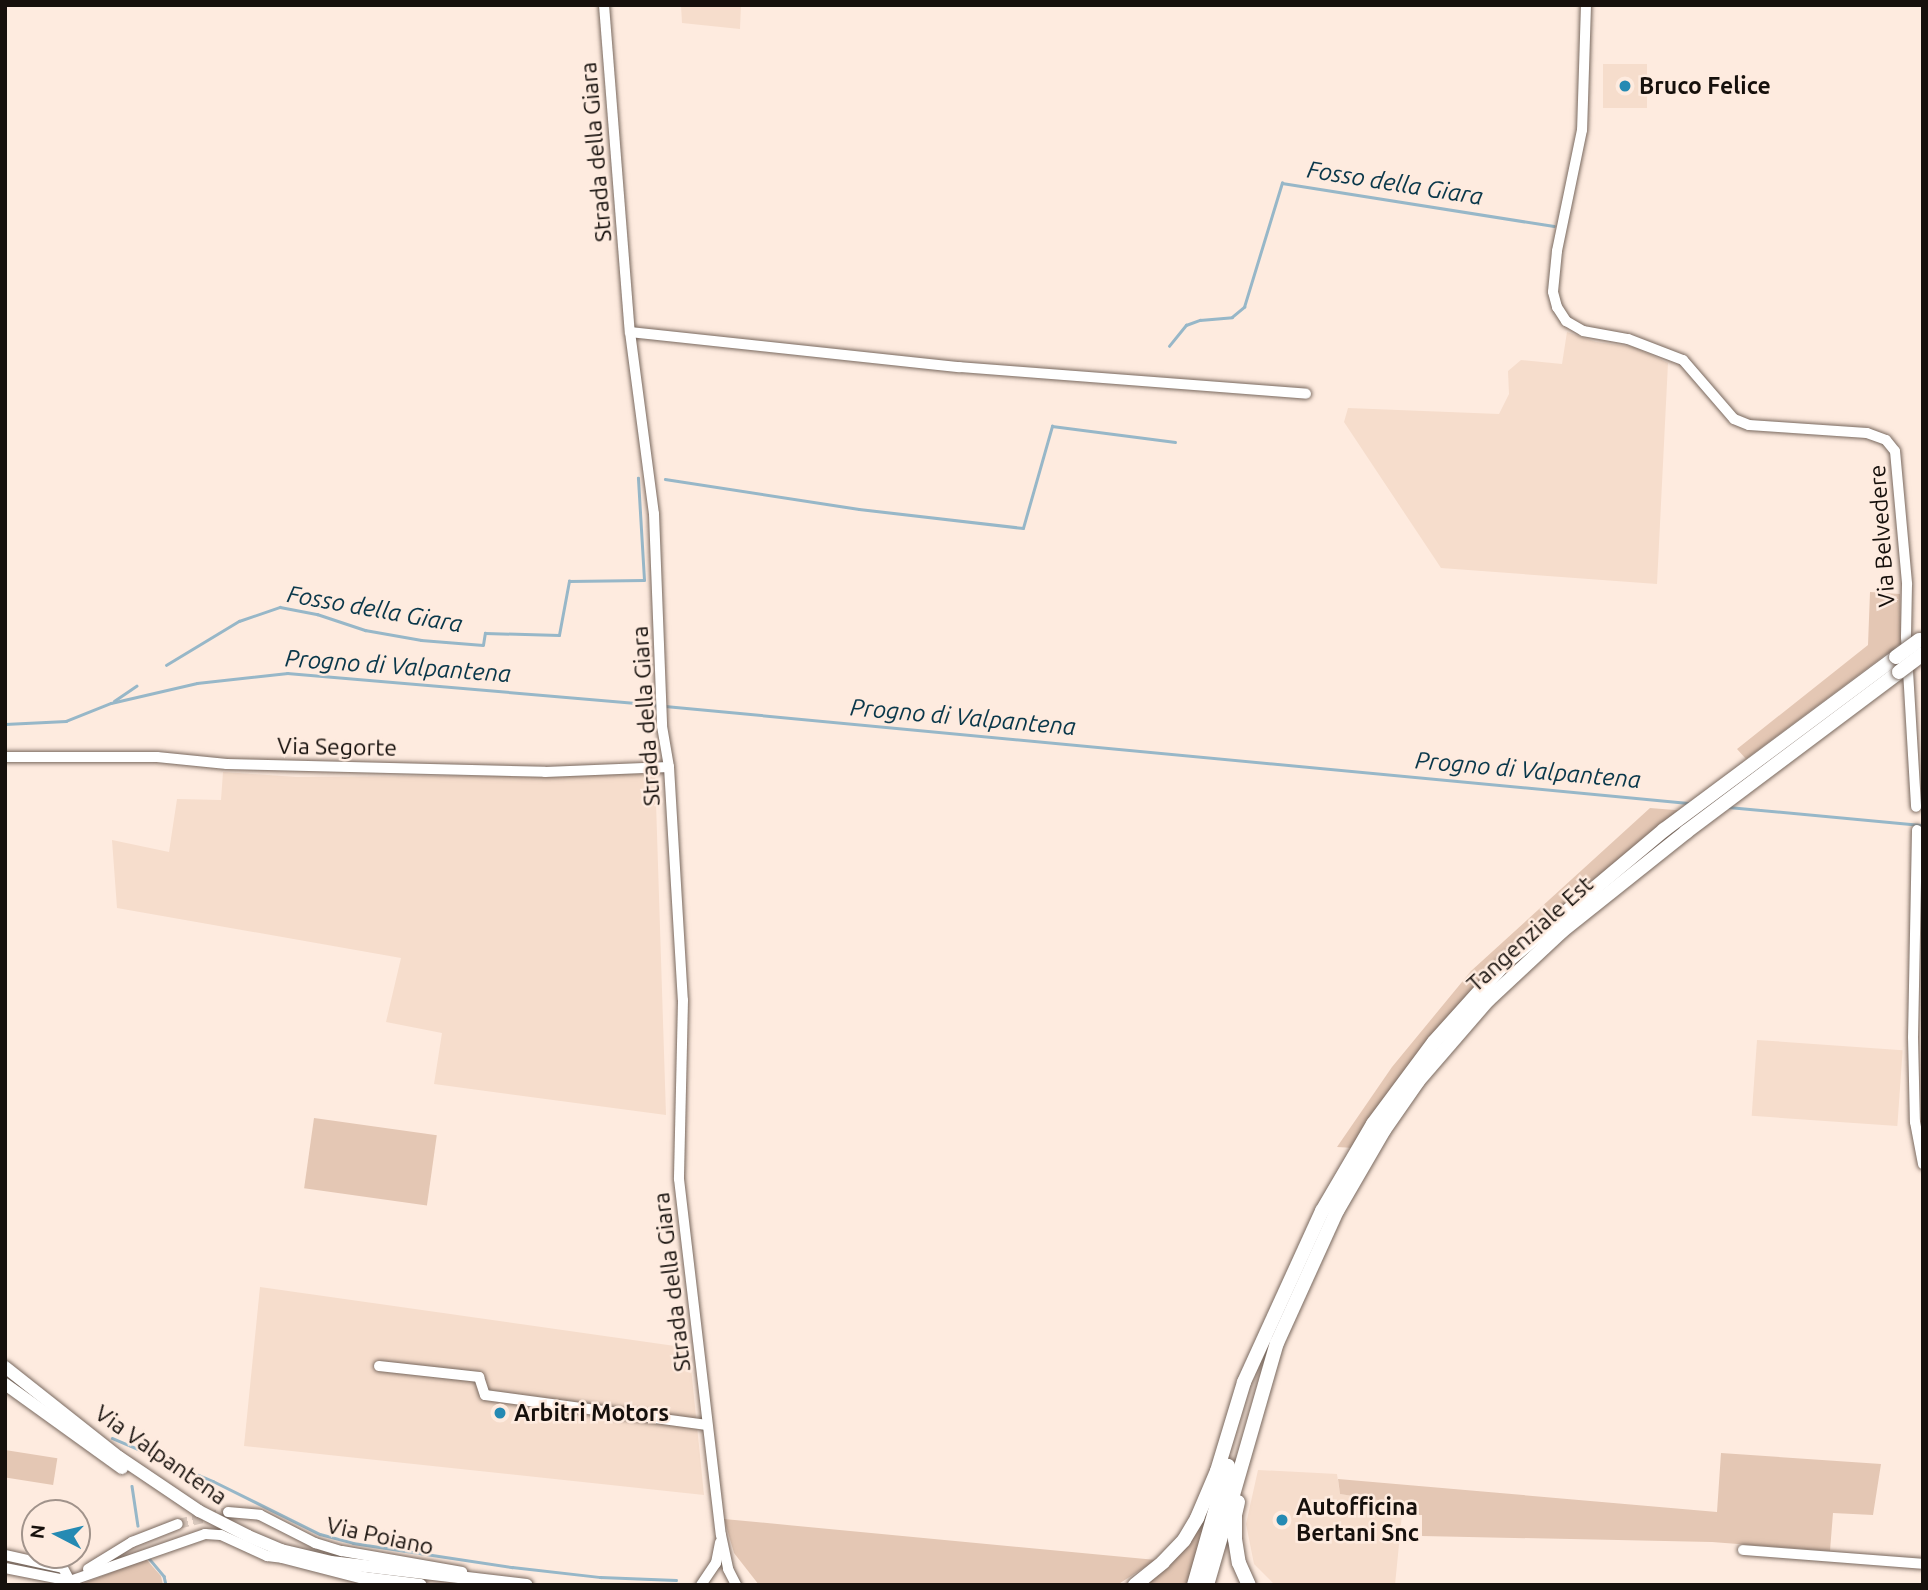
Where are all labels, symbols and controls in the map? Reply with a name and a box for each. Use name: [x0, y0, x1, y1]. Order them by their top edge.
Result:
street label: Strada della Giara: [574, 61, 618, 243]
place label: Bruco Felice: [1639, 72, 1771, 100]
marker: Bruco Felice: [1617, 78, 1633, 94]
water label: Fosso della Giara: [1305, 155, 1485, 211]
street label: Via Belvedere: [1863, 464, 1901, 608]
water label: Fosso della Giara: [285, 579, 465, 639]
street label: Strada della Giara: [626, 625, 666, 807]
water label: Progno di Valpantena: [284, 644, 512, 688]
water label: Progno di Valpantena: [849, 693, 1077, 741]
street label: Via Segorte: [277, 732, 397, 762]
water label: Progno di Valpantena: [1414, 746, 1642, 794]
street label: Tangenziale Est: [1461, 870, 1599, 998]
street label: Strada della Giara: [647, 1191, 697, 1373]
street label: Via Valpantena: [90, 1399, 232, 1511]
place label: Arbitri Motors: [514, 1399, 669, 1427]
marker: Arbitri Motors: [492, 1405, 508, 1421]
place label: Autofficina Bertani Snc: [1296, 1493, 1419, 1547]
north arrow: [21, 1499, 91, 1569]
street label: Via Poiano: [324, 1511, 436, 1561]
marker: Autofficina Bertani Snc: [1274, 1512, 1290, 1528]
text: N: [25, 1523, 49, 1540]

